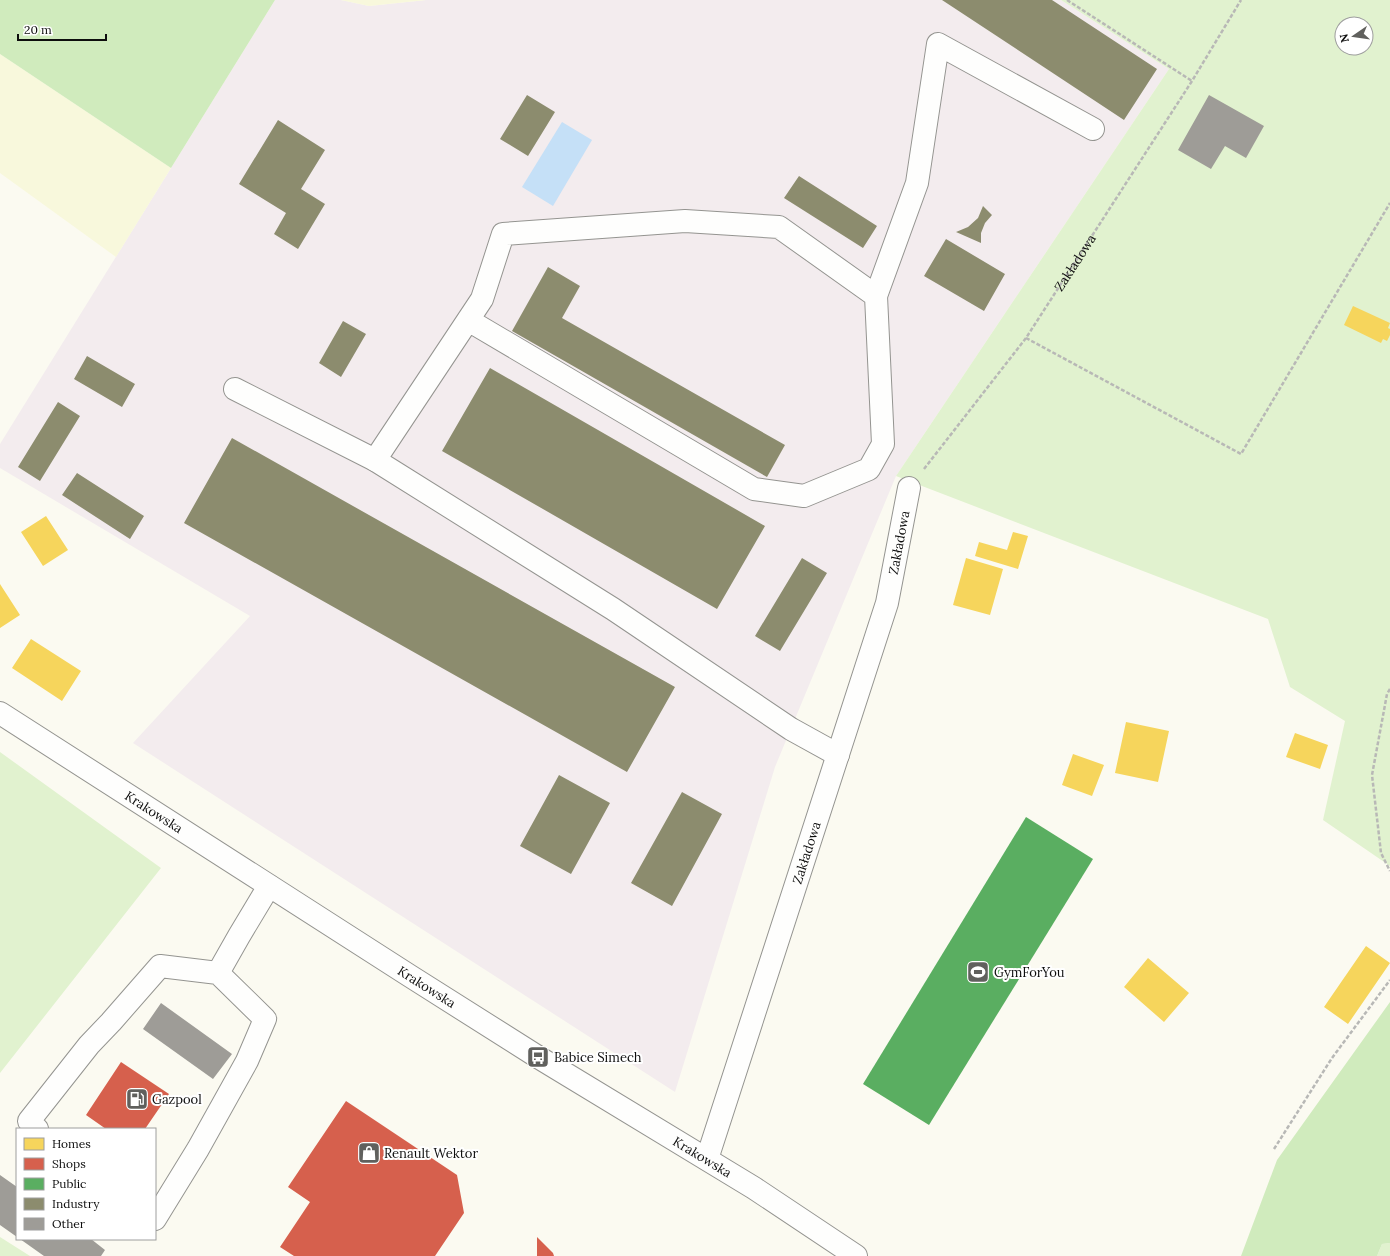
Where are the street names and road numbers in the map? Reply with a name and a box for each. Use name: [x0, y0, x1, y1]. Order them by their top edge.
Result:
street label: Zakładowa: [1051, 231, 1100, 294]
street label: Zakładowa: [885, 509, 914, 576]
street label: Krakowska: [122, 787, 186, 837]
street label: Zakładowa: [789, 819, 825, 886]
street label: Krakowska: [394, 962, 459, 1012]
street label: Krakowska: [670, 1133, 735, 1182]

